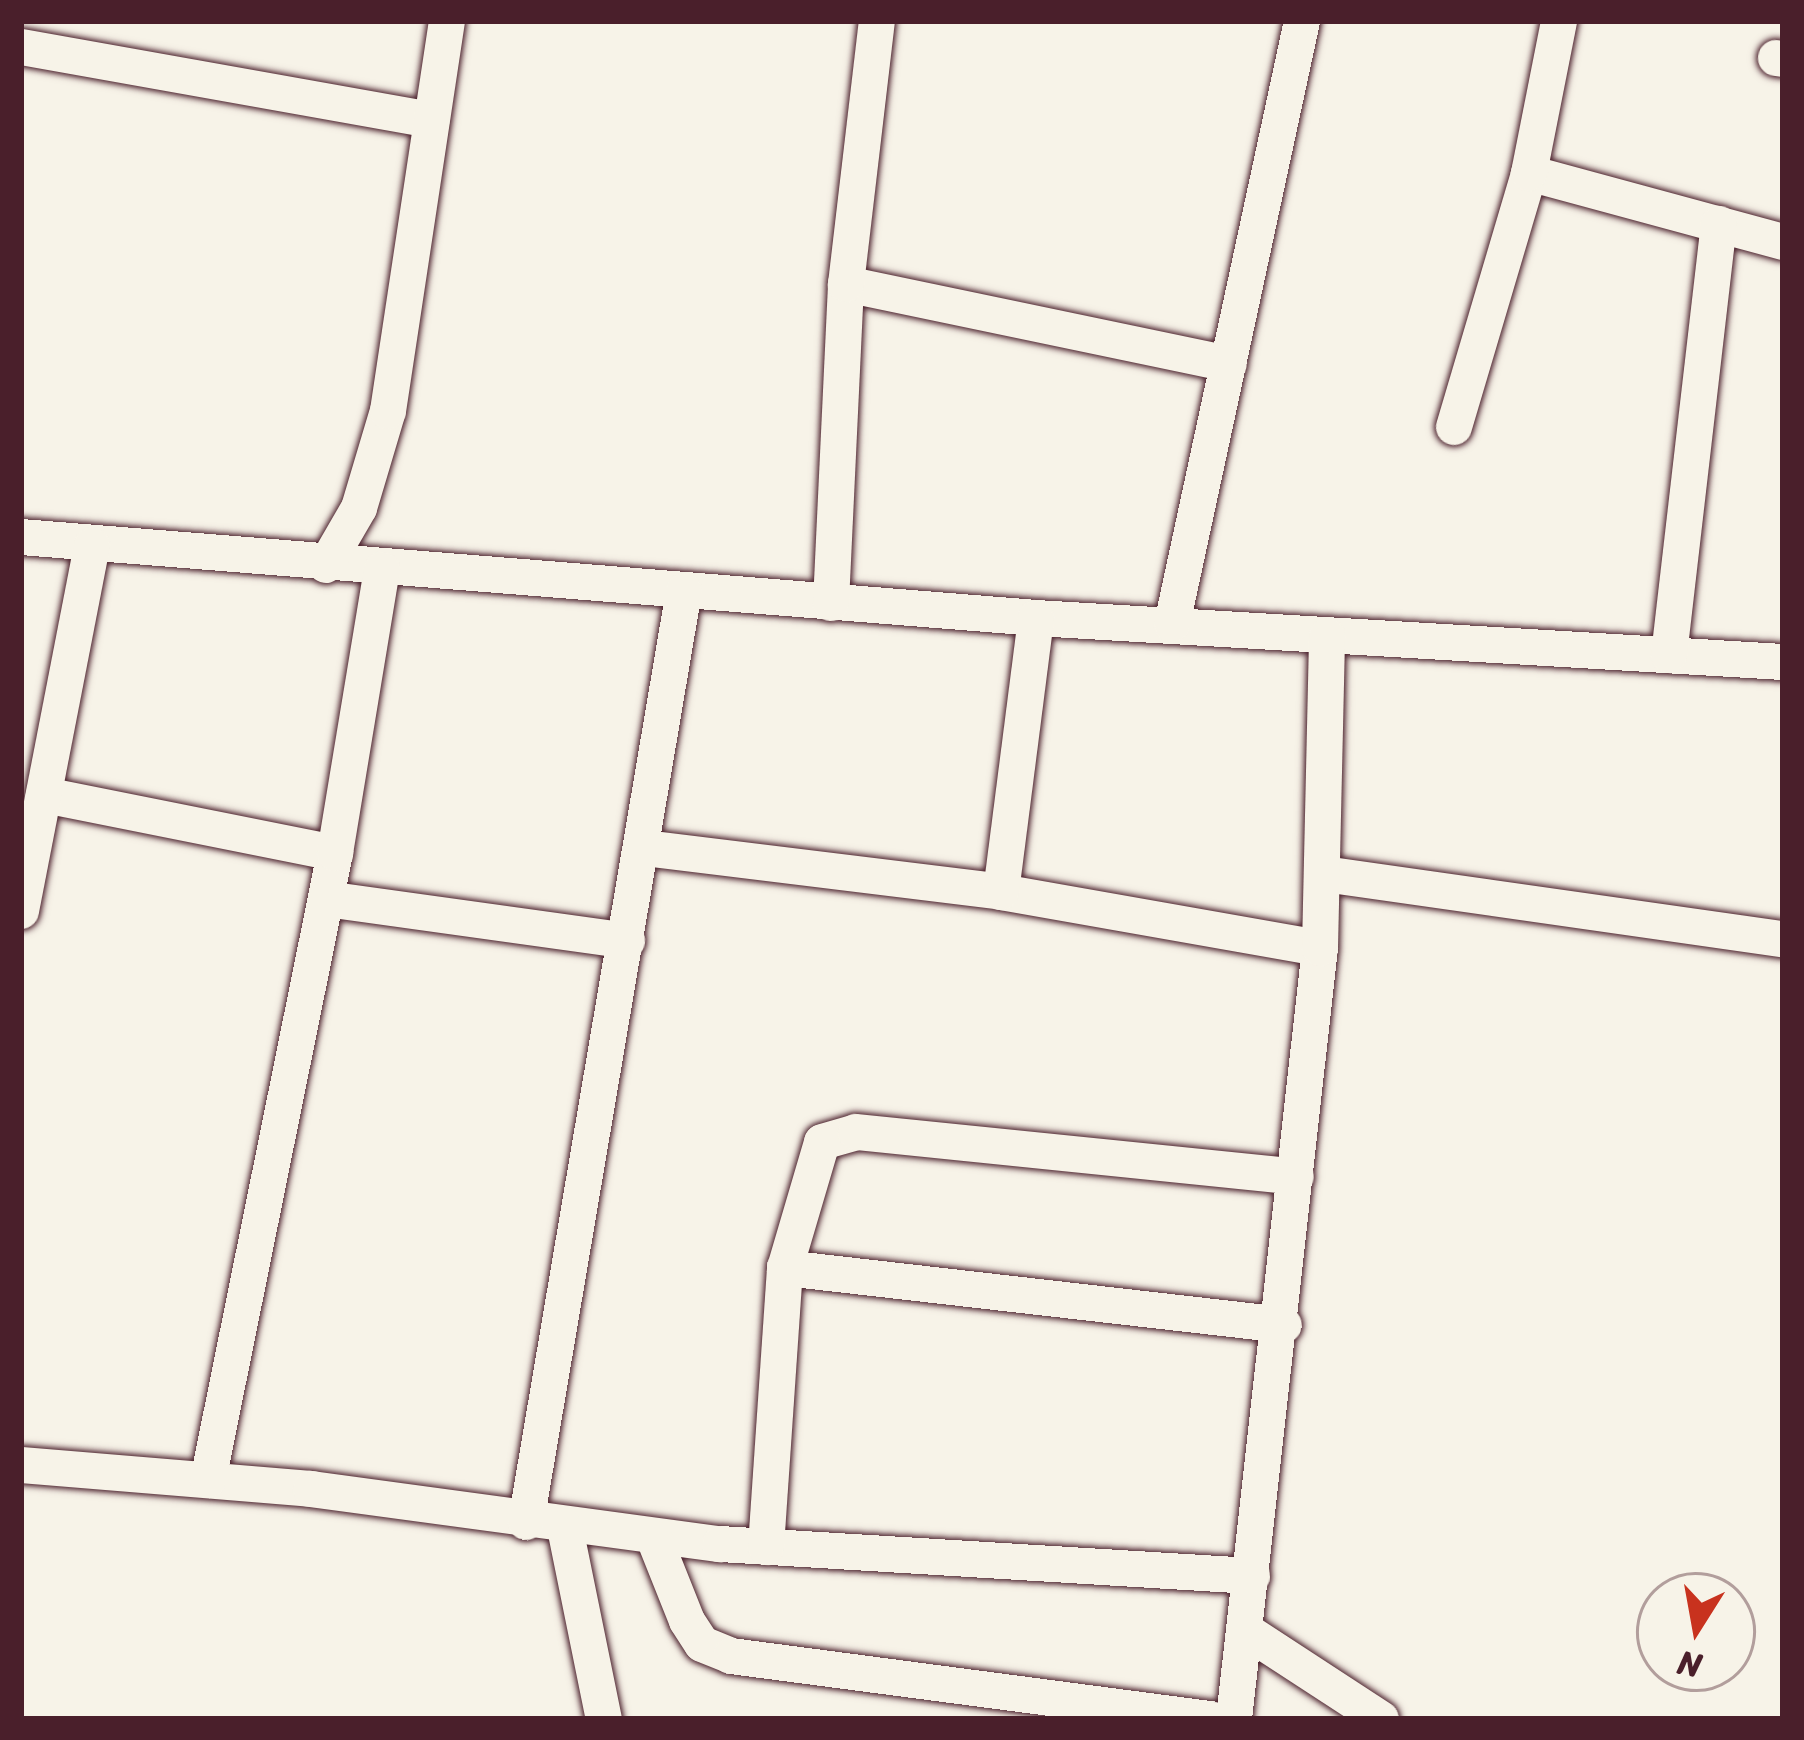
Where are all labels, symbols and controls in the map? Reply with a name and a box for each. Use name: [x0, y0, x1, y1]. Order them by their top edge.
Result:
north arrow: [1636, 1572, 1756, 1692]
text: N: [1673, 1634, 1706, 1695]

